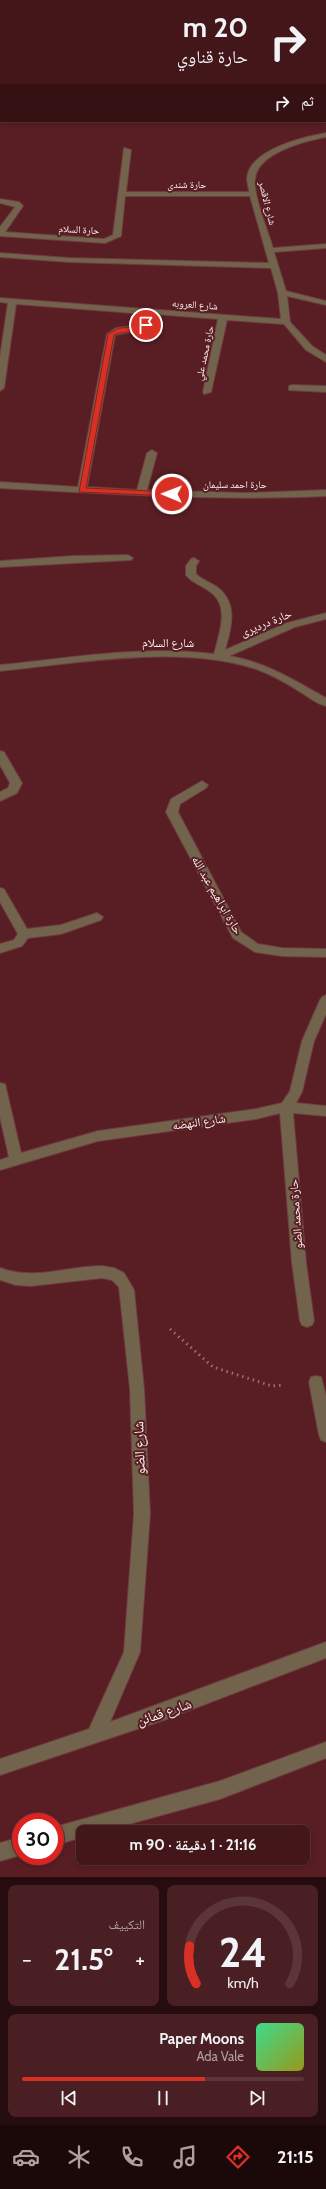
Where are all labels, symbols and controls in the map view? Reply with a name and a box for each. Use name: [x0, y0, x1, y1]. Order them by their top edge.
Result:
text: 20 m: [183, 10, 248, 44]
icon: right: [262, 16, 314, 68]
text: حارة قناوي: [177, 46, 248, 68]
icon: right: [271, 92, 293, 114]
text: ثم: [301, 92, 314, 110]
street label: حارة شندى: [167, 178, 207, 191]
street label: شارع الاقصر: [256, 179, 279, 227]
street label: حارة السلام: [58, 222, 101, 238]
street label: شارع العروبه: [172, 296, 219, 313]
pin: [129, 308, 163, 342]
icon: arrive: [135, 314, 157, 336]
street label: حارة محمد علي: [192, 324, 218, 382]
position arrow: [151, 473, 193, 515]
street label: حارة احمد سليمان: [203, 478, 268, 491]
street label: حارة درديرى: [238, 605, 294, 640]
street label: شارع السلام: [142, 635, 194, 651]
street label: حارة ابراهيم عبد الله: [188, 853, 246, 937]
street label: شارع النهضه: [171, 1110, 227, 1134]
street label: حارة محمد الضو: [286, 1178, 305, 1250]
street label: شارع الضو: [129, 1421, 150, 1475]
street label: شارع قمائن: [134, 1694, 194, 1731]
speed limit sign: 30: [12, 1813, 64, 1865]
text: 21:16 · 1 دقيقة · 90 m: [129, 1836, 257, 1854]
text: التكييف: [109, 1916, 145, 1932]
text: 24: [219, 1926, 266, 1976]
text: 21.5°: [54, 1941, 113, 1978]
text: −: [22, 1946, 32, 1973]
text: +: [135, 1946, 145, 1973]
text: km/h: [227, 1973, 258, 1991]
text: Paper Moons: [159, 2030, 244, 2048]
text: Ada Vale: [196, 2048, 244, 2064]
icon: previous: [58, 2087, 80, 2109]
icon: pause: [152, 2087, 174, 2109]
icon: next: [246, 2087, 268, 2109]
icon: car: [12, 2143, 40, 2171]
icon: climate: [65, 2143, 93, 2171]
icon: phone: [118, 2143, 146, 2171]
icon: music: [171, 2143, 199, 2171]
icon: directions: [224, 2143, 252, 2171]
text: 21:15: [277, 2146, 314, 2168]

